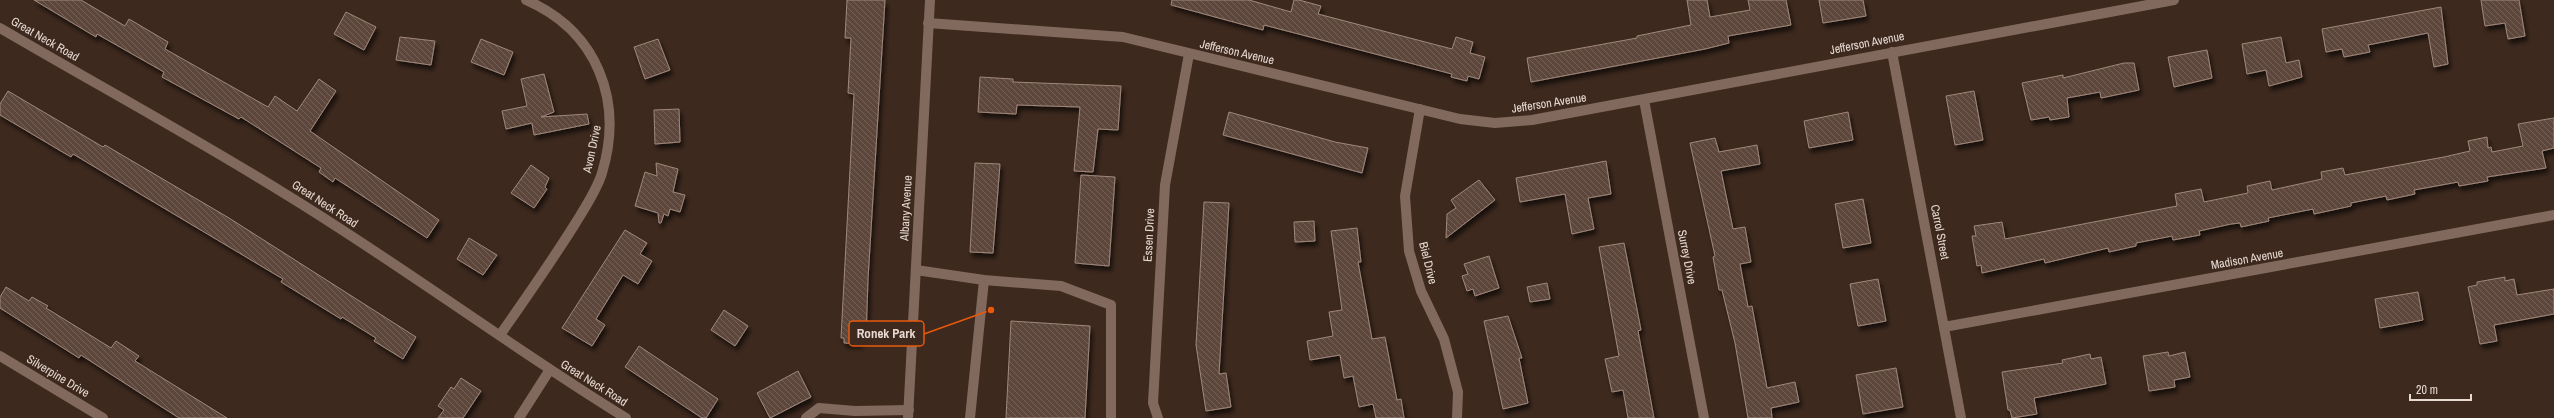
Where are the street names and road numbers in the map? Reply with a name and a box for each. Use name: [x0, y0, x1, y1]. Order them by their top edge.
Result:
street label: Great Neck Road: [8, 13, 82, 65]
street label: Jefferson Avenue: [1828, 28, 1906, 58]
street label: Jefferson Avenue: [1198, 36, 1276, 68]
street label: Jefferson Avenue: [1510, 89, 1588, 117]
street label: Avon Drive: [579, 124, 605, 175]
street label: Albany Avenue: [896, 175, 916, 242]
street label: Great Neck Road: [289, 177, 361, 231]
street label: Carrol Street: [1927, 203, 1953, 261]
street label: Essen Drive: [1140, 208, 1158, 262]
street label: Surrey Drive: [1674, 228, 1700, 286]
street label: Biel Drive: [1415, 240, 1441, 286]
street label: Madison Avenue: [2210, 245, 2284, 273]
street label: Silverpine Drive: [24, 351, 92, 401]
street label: Great Neck Road: [558, 356, 630, 410]

